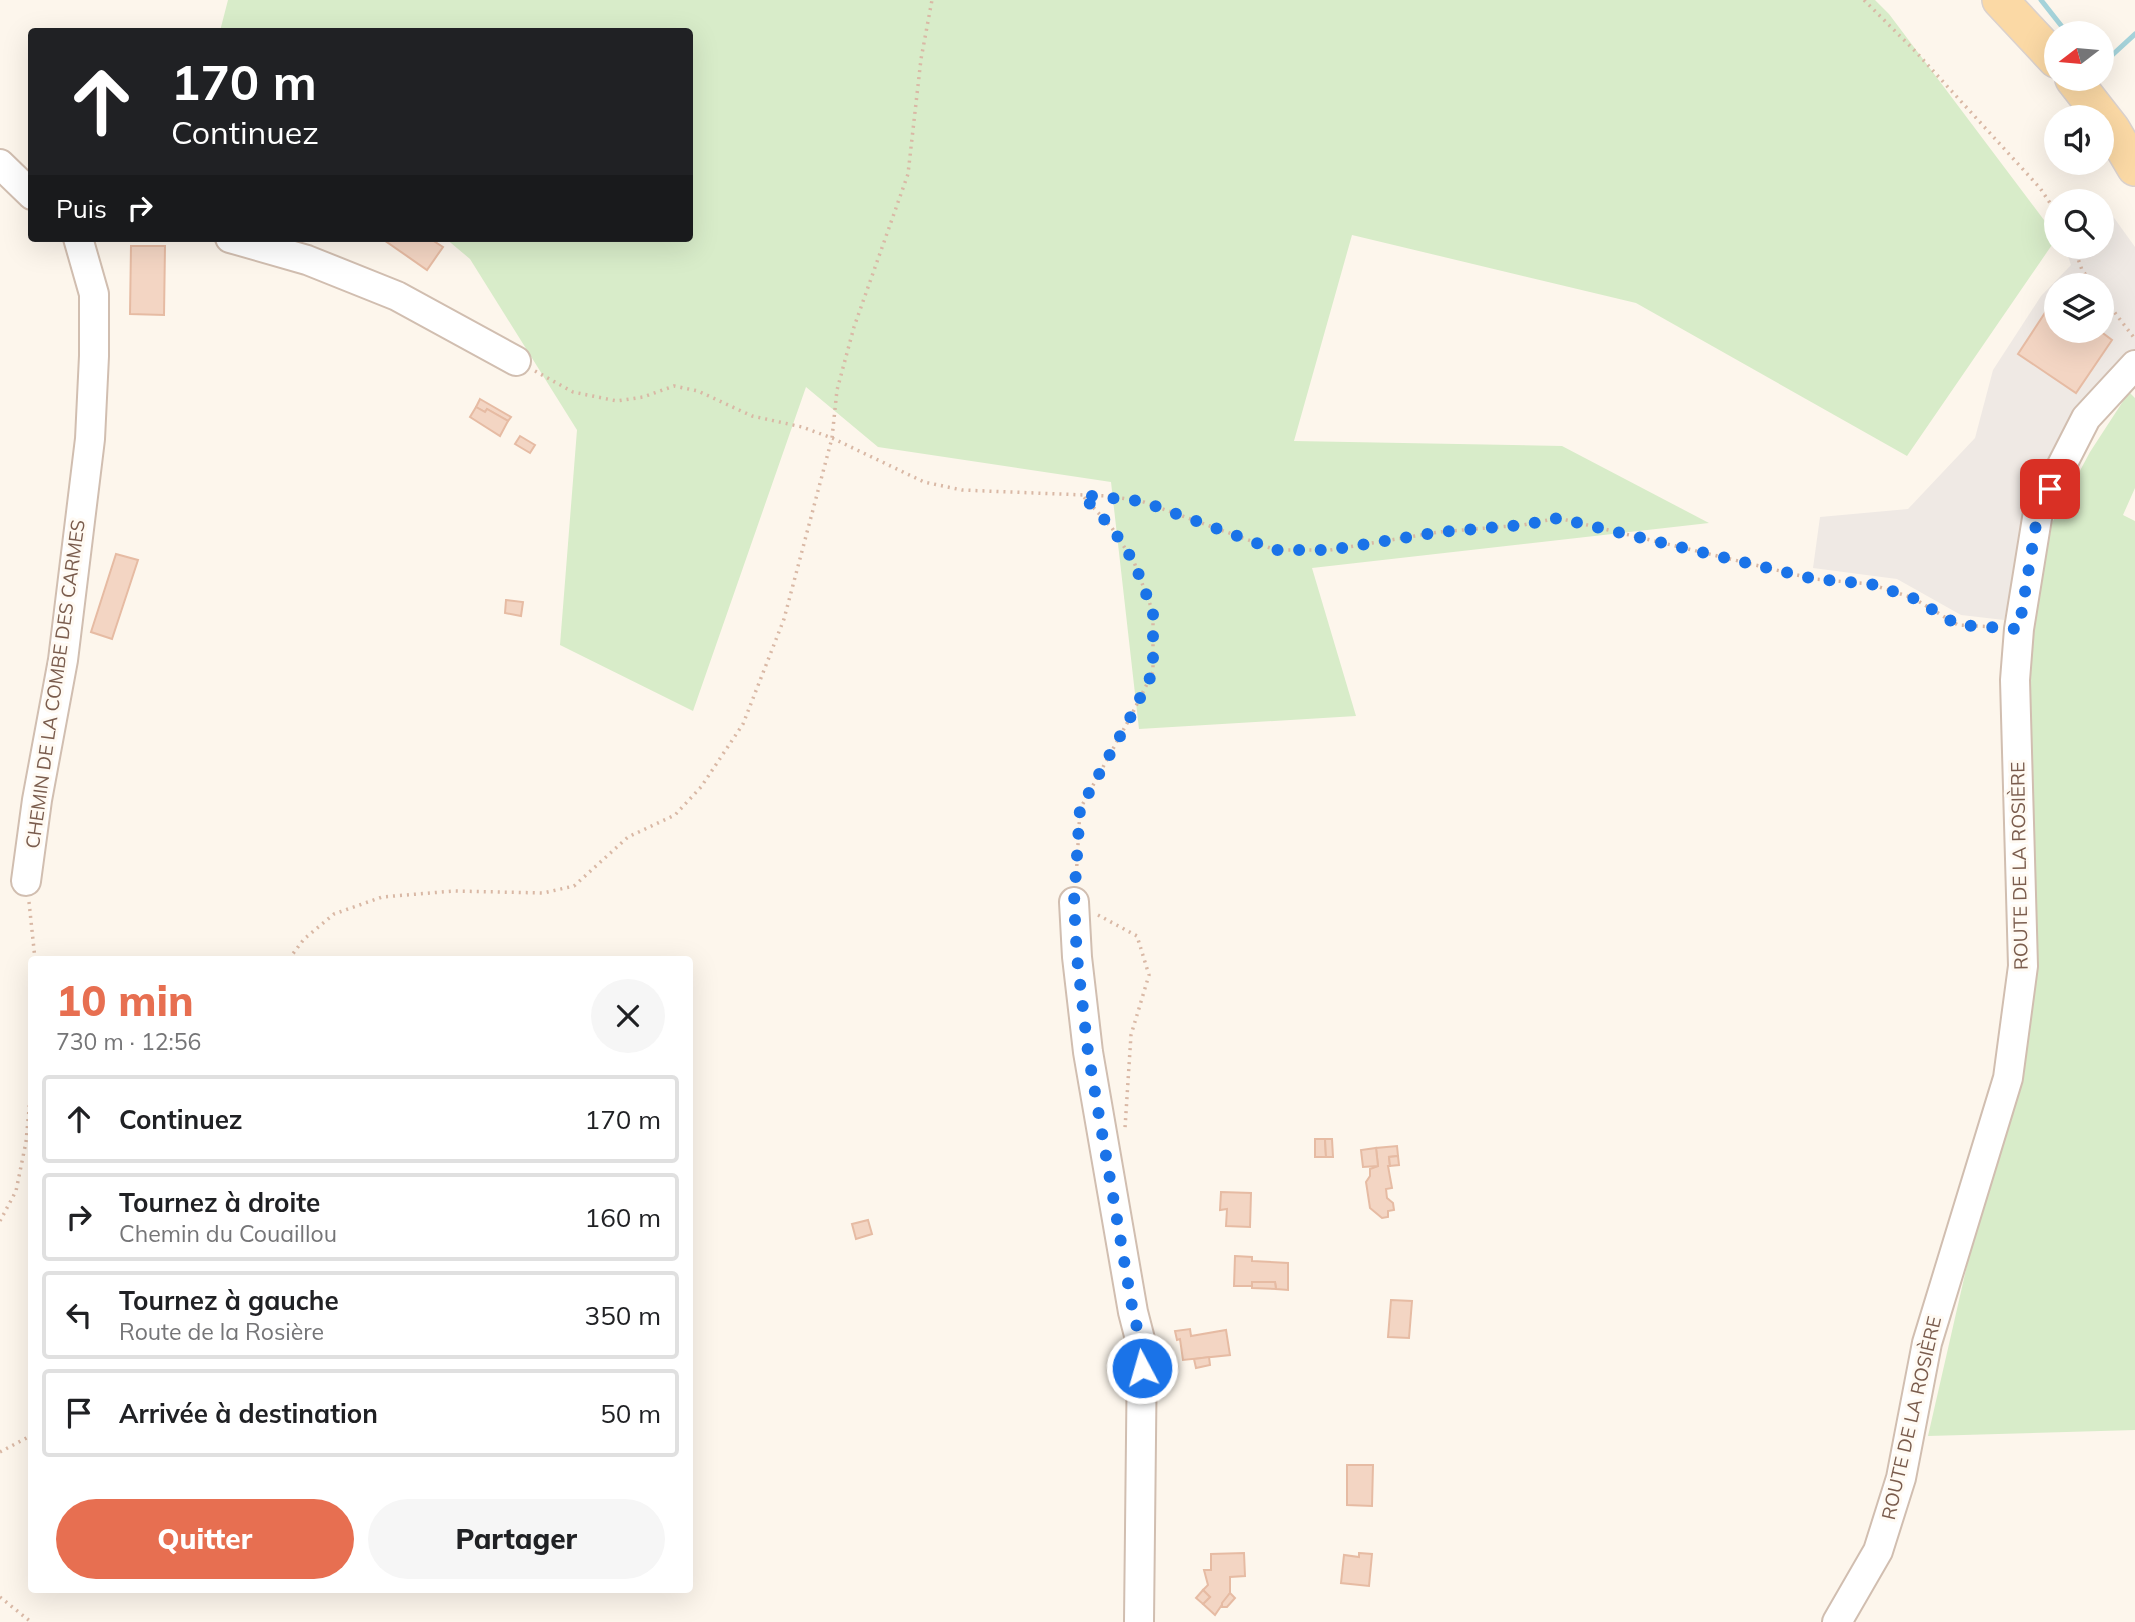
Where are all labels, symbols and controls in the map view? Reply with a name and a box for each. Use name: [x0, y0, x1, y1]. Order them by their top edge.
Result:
north arrow: [2044, 21, 2114, 91]
map controls: [2044, 21, 2114, 343]
text: 170 m: [171, 51, 317, 112]
icon: ahead: [56, 56, 147, 147]
button: sound: [2044, 105, 2114, 175]
text: Continuez: [171, 112, 319, 152]
icon: right: [121, 189, 159, 227]
button: search: [2044, 189, 2114, 259]
text: Puis: [56, 192, 107, 225]
button: layers: [2044, 273, 2114, 343]
pin: [2020, 459, 2080, 519]
icon: arrive: [2031, 470, 2069, 508]
street label: CHEMIN DE LA COMBE DES CARMES: [20, 518, 90, 850]
street label: ROUTE DE LA ROSIÈRE: [2005, 762, 2033, 970]
text: 10 min: [56, 974, 194, 1027]
button: close: [591, 979, 665, 1053]
text: 730 m · 12:56: [56, 1027, 201, 1056]
icon: ahead: [60, 1100, 98, 1138]
text: Continuez: [119, 1103, 243, 1136]
text: 170 m: [585, 1103, 661, 1136]
text: Tournez à droite: [119, 1186, 320, 1219]
icon: right: [60, 1198, 98, 1236]
text: 160 m: [585, 1201, 661, 1234]
text: Chemin du Couaillou: [119, 1219, 337, 1248]
text: Tournez à gauche: [119, 1284, 339, 1317]
icon: left: [60, 1296, 98, 1334]
text: 350 m: [585, 1299, 661, 1332]
street label: ROUTE DE LA ROSIÈRE: [1876, 1314, 1946, 1522]
text: Route de la Rosière: [119, 1317, 324, 1346]
position arrow: [1105, 1331, 1179, 1405]
icon: arrive: [60, 1394, 98, 1432]
text: Arrivée à destination: [119, 1397, 378, 1430]
text: 50 m: [600, 1397, 661, 1430]
button: Quitter: [56, 1499, 354, 1579]
button: Partager: [368, 1499, 665, 1579]

